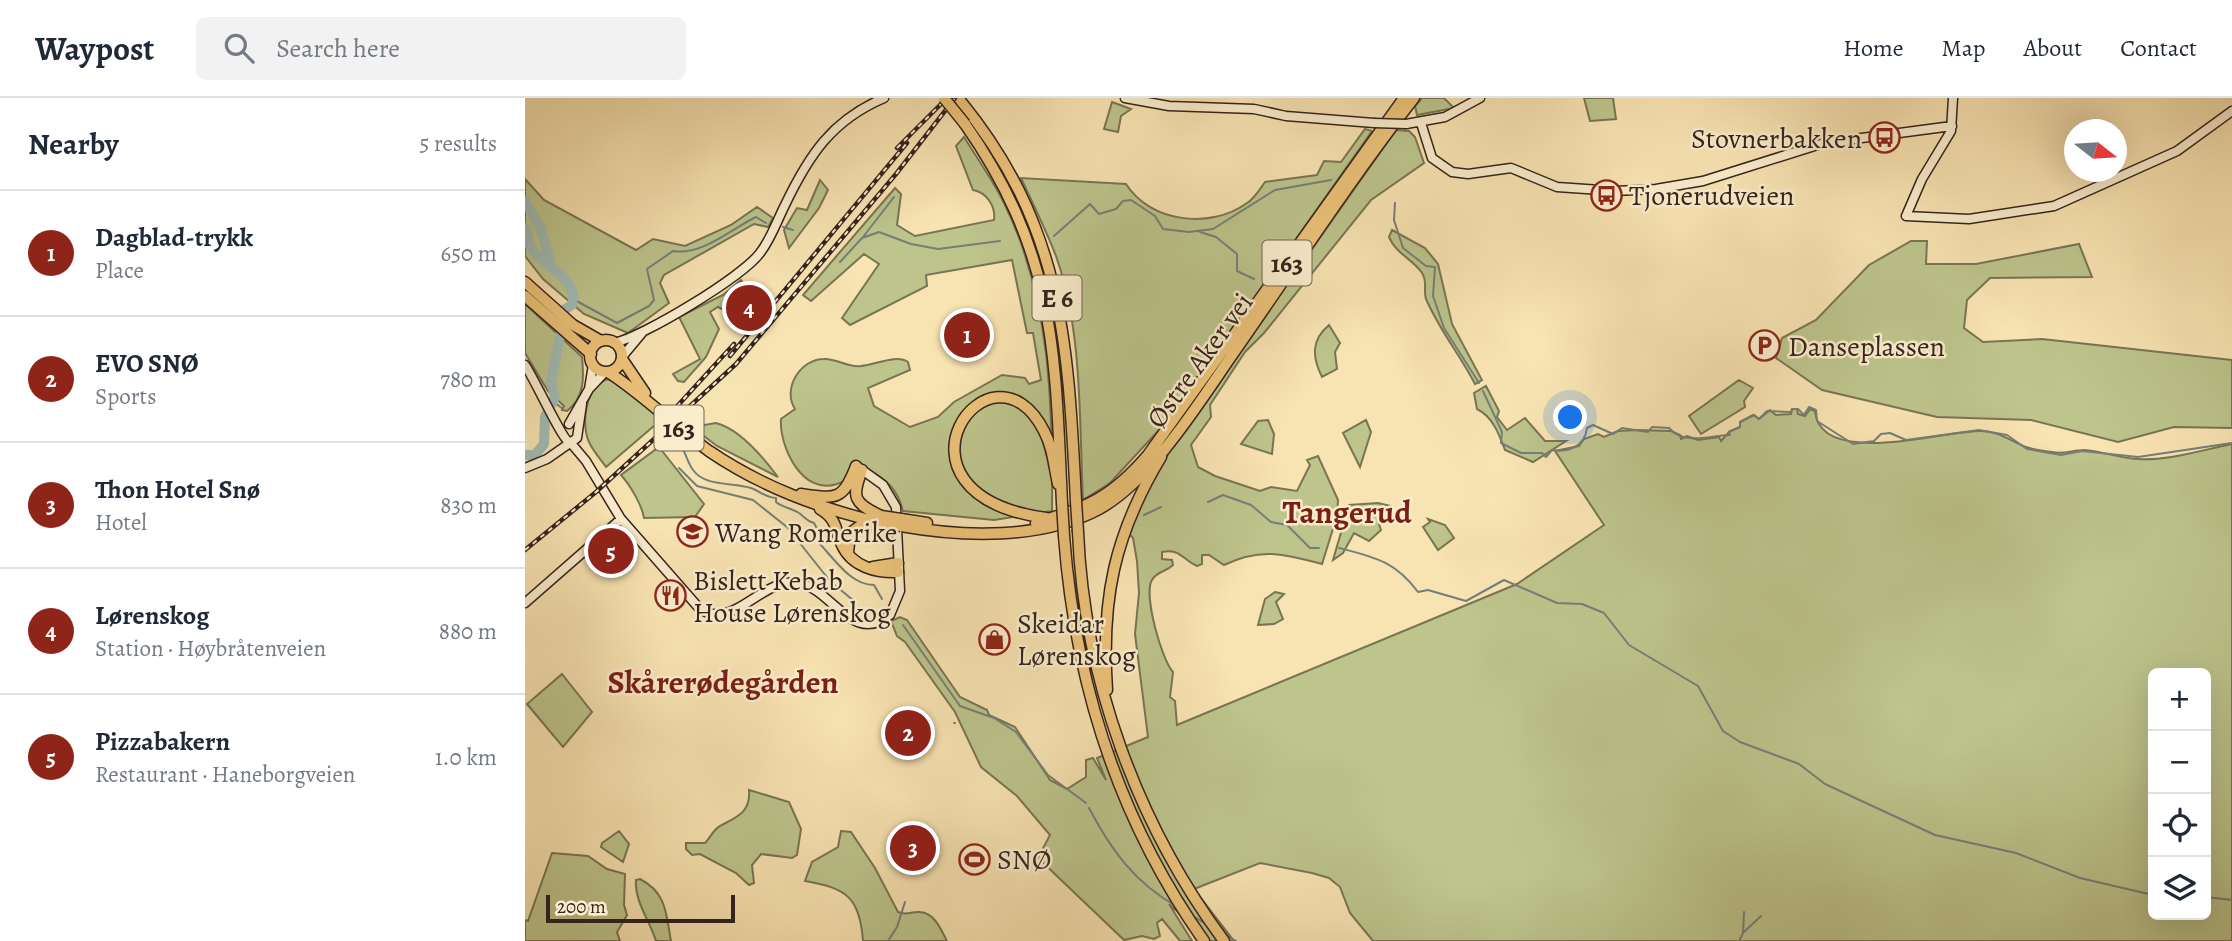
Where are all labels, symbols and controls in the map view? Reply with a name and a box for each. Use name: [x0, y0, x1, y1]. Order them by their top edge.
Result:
search box: [196, 17, 686, 80]
text: Waypost: [35, 26, 154, 71]
icon: search: [220, 29, 258, 67]
text: Search here: [276, 31, 400, 66]
text: Home: [1843, 32, 1904, 64]
text: Map: [1942, 32, 1986, 64]
text: About: [2024, 32, 2082, 64]
text: Contact: [2120, 32, 2197, 64]
north arrow: [2064, 119, 2127, 182]
place label: Stovnerbakken: [1691, 120, 1862, 158]
bus stop icon: Stovnerbakken: [1868, 121, 1902, 155]
text: Nearby: [28, 124, 119, 164]
text: 5 results: [420, 128, 497, 159]
place label: Tjonerudveien: [1629, 177, 1794, 215]
bus stop icon: Tjonerudveien: [1589, 178, 1623, 212]
text: Dagblad-trykk: [95, 220, 253, 255]
text: 1: [47, 238, 55, 269]
text: 650 m: [441, 238, 497, 269]
road number: 163: [1263, 240, 1311, 286]
text: Place: [95, 255, 144, 286]
road number: E 6: [1033, 276, 1081, 321]
pin: 4: [726, 282, 772, 334]
street label: Østre Aker vei: [1138, 285, 1262, 436]
pin: 1: [944, 309, 990, 361]
place label: Danseplassen: [1788, 328, 1945, 366]
parking icon: Danseplassen: [1748, 329, 1782, 363]
text: EVO SNØ: [95, 346, 199, 381]
text: 2: [45, 364, 57, 395]
text: 780 m: [440, 364, 497, 395]
text: Sports: [95, 381, 156, 412]
your location: [1553, 400, 1587, 434]
road number: 163: [655, 406, 703, 450]
text: Thon Hotel Snø: [95, 472, 260, 507]
text: 3: [46, 490, 56, 521]
text: 830 m: [440, 490, 497, 521]
district label: Tangerud: [1282, 490, 1412, 534]
text: Hotel: [95, 507, 147, 538]
place label: Wang Romerike: [714, 514, 897, 552]
school or university icon: Wang Romerike: [675, 515, 709, 549]
pin: 5: [588, 525, 634, 577]
place label: Bislett Kebab House Lørenskog: [693, 562, 891, 632]
restaurant icon: Bislett Kebab House Lørenskog: [653, 579, 687, 613]
text: Lørenskog: [95, 598, 210, 633]
place label: Skeidar Lørenskog: [1017, 605, 1136, 675]
text: 4: [46, 616, 56, 647]
text: 880 m: [439, 616, 497, 647]
shop icon: Skeidar Lørenskog: [977, 622, 1011, 656]
text: Station · Høybråtenveien: [95, 633, 326, 664]
district label: Skårerødegården: [607, 660, 839, 704]
map controls: [2148, 668, 2211, 920]
button: +: [2148, 668, 2211, 731]
pin: 2: [885, 707, 931, 759]
text: Pizzabakern: [95, 724, 230, 759]
button: −: [2148, 731, 2211, 794]
text: 5: [46, 742, 56, 773]
text: 1.0 km: [435, 742, 497, 773]
text: Restaurant · Haneborgveien: [95, 759, 355, 790]
button: locate: [2148, 794, 2211, 857]
pin: 3: [890, 822, 936, 874]
place label: SNØ: [997, 841, 1051, 879]
sports icon: SNØ: [957, 842, 991, 876]
button: layers: [2148, 857, 2211, 920]
scale bar: [546, 892, 735, 924]
text: 200 m: [557, 894, 606, 920]

